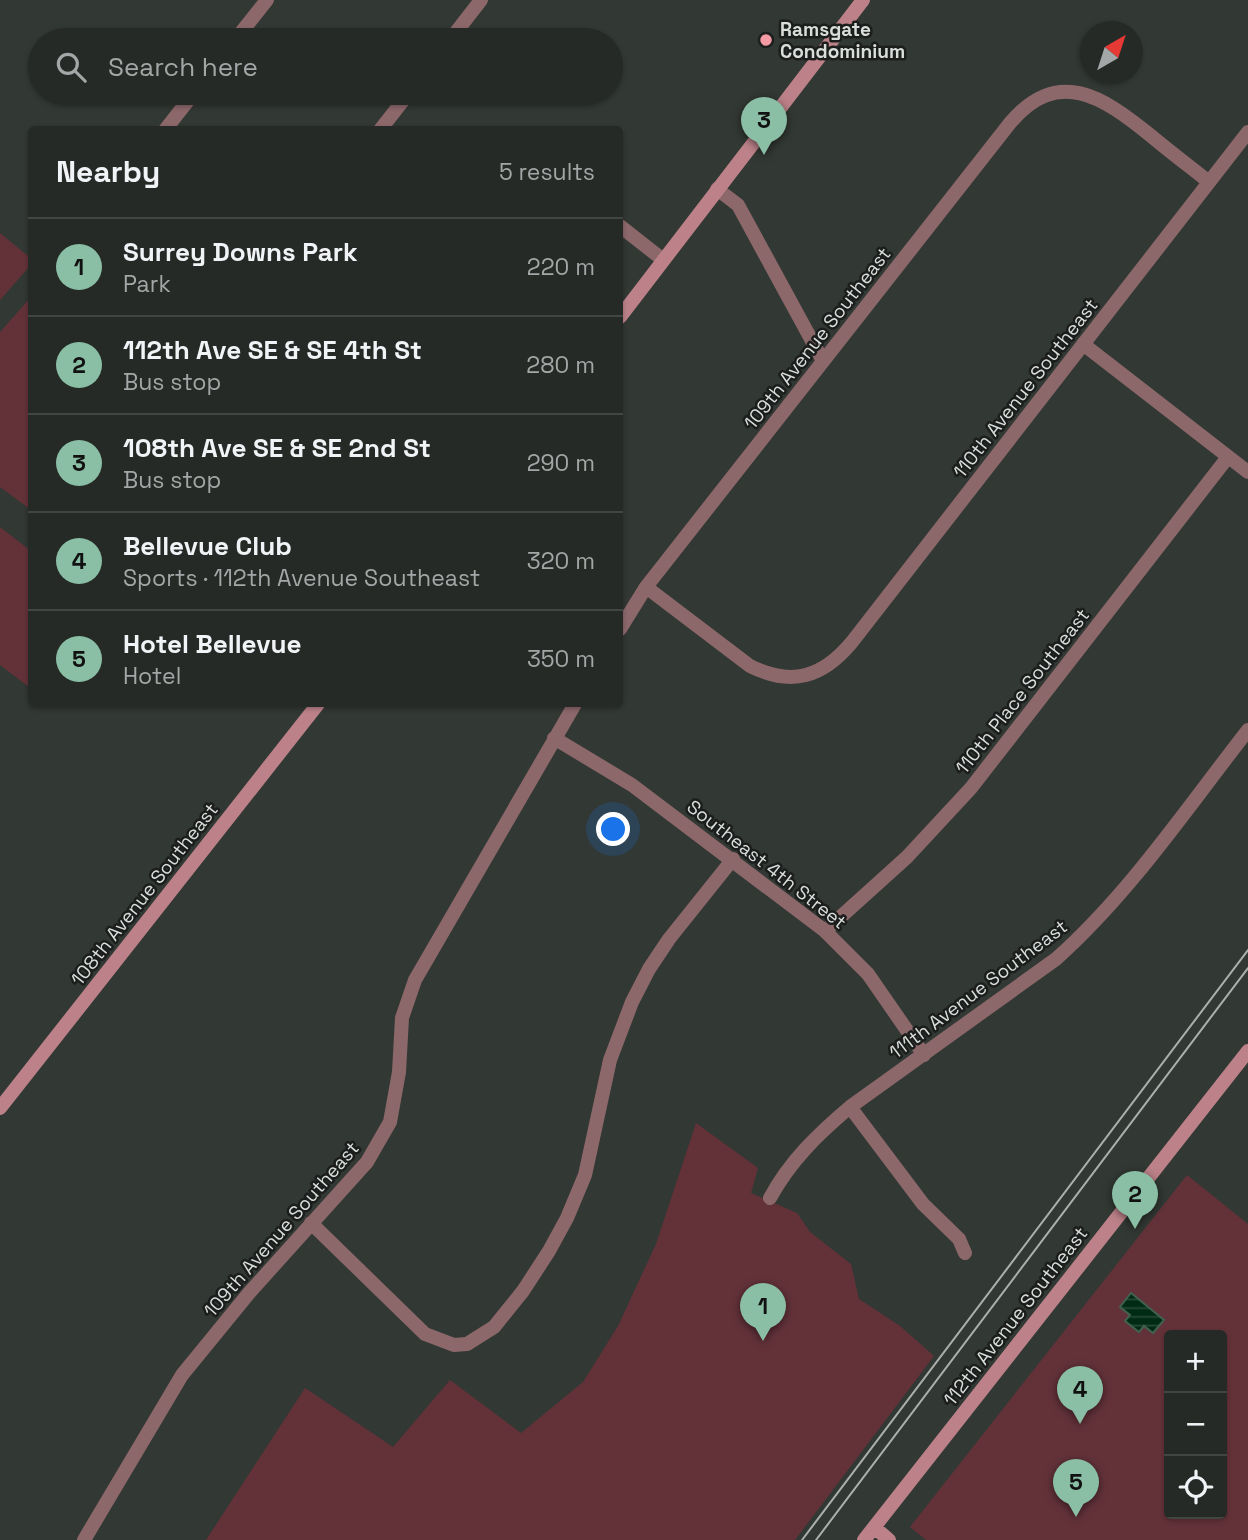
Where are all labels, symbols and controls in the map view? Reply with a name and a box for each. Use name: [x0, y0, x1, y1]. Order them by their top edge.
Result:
place label: Ramsgate Condominium: [780, 17, 905, 64]
north arrow: [1080, 21, 1143, 84]
search box: [28, 28, 623, 105]
marker: Ramsgate Condominium: [758, 32, 774, 48]
icon: search: [52, 48, 90, 86]
text: Search here: [108, 50, 258, 84]
pin: 3: [741, 97, 787, 155]
text: Nearby: [56, 152, 160, 191]
text: 5 results: [499, 157, 595, 187]
text: Surrey Downs Park: [123, 235, 358, 269]
street label: 109th Avenue Southeast: [738, 242, 896, 435]
text: 1: [74, 252, 84, 282]
text: 220 m: [527, 252, 595, 282]
text: Park: [123, 269, 171, 299]
street label: 110th Avenue Southeast: [947, 293, 1103, 483]
text: 112th Ave SE & SE 4th St: [123, 333, 422, 367]
text: 2: [72, 350, 86, 380]
text: 280 m: [526, 350, 595, 380]
text: Bus stop: [123, 367, 221, 397]
text: 108th Ave SE & SE 2nd St: [123, 431, 431, 465]
text: 3: [72, 448, 86, 478]
text: 290 m: [527, 448, 595, 478]
text: Bus stop: [123, 465, 221, 495]
text: Bellevue Club: [123, 529, 292, 563]
text: 4: [72, 546, 86, 576]
text: 320 m: [527, 546, 595, 576]
text: Sports · 112th Avenue Southeast: [123, 563, 480, 593]
street label: 110th Place Southeast: [950, 603, 1095, 779]
text: Hotel Bellevue: [123, 627, 301, 661]
text: 5: [72, 644, 86, 674]
text: 350 m: [527, 644, 595, 674]
text: Hotel: [123, 661, 181, 691]
street label: Southeast 4th Street: [682, 794, 852, 935]
street label: 108th Avenue Southeast: [65, 798, 224, 991]
your location: [596, 812, 630, 846]
street label: 111th Avenue Southeast: [884, 914, 1072, 1065]
street label: 109th Avenue Southeast: [198, 1136, 365, 1322]
pin: 2: [1112, 1171, 1158, 1229]
street label: 112th Avenue Southeast: [938, 1222, 1093, 1411]
pin: 1: [740, 1283, 786, 1341]
map controls: [1164, 1330, 1227, 1519]
button: +: [1164, 1330, 1227, 1393]
pin: 4: [1057, 1366, 1103, 1424]
button: −: [1164, 1393, 1227, 1456]
button: locate: [1164, 1456, 1227, 1519]
pin: 5: [1053, 1459, 1099, 1517]

